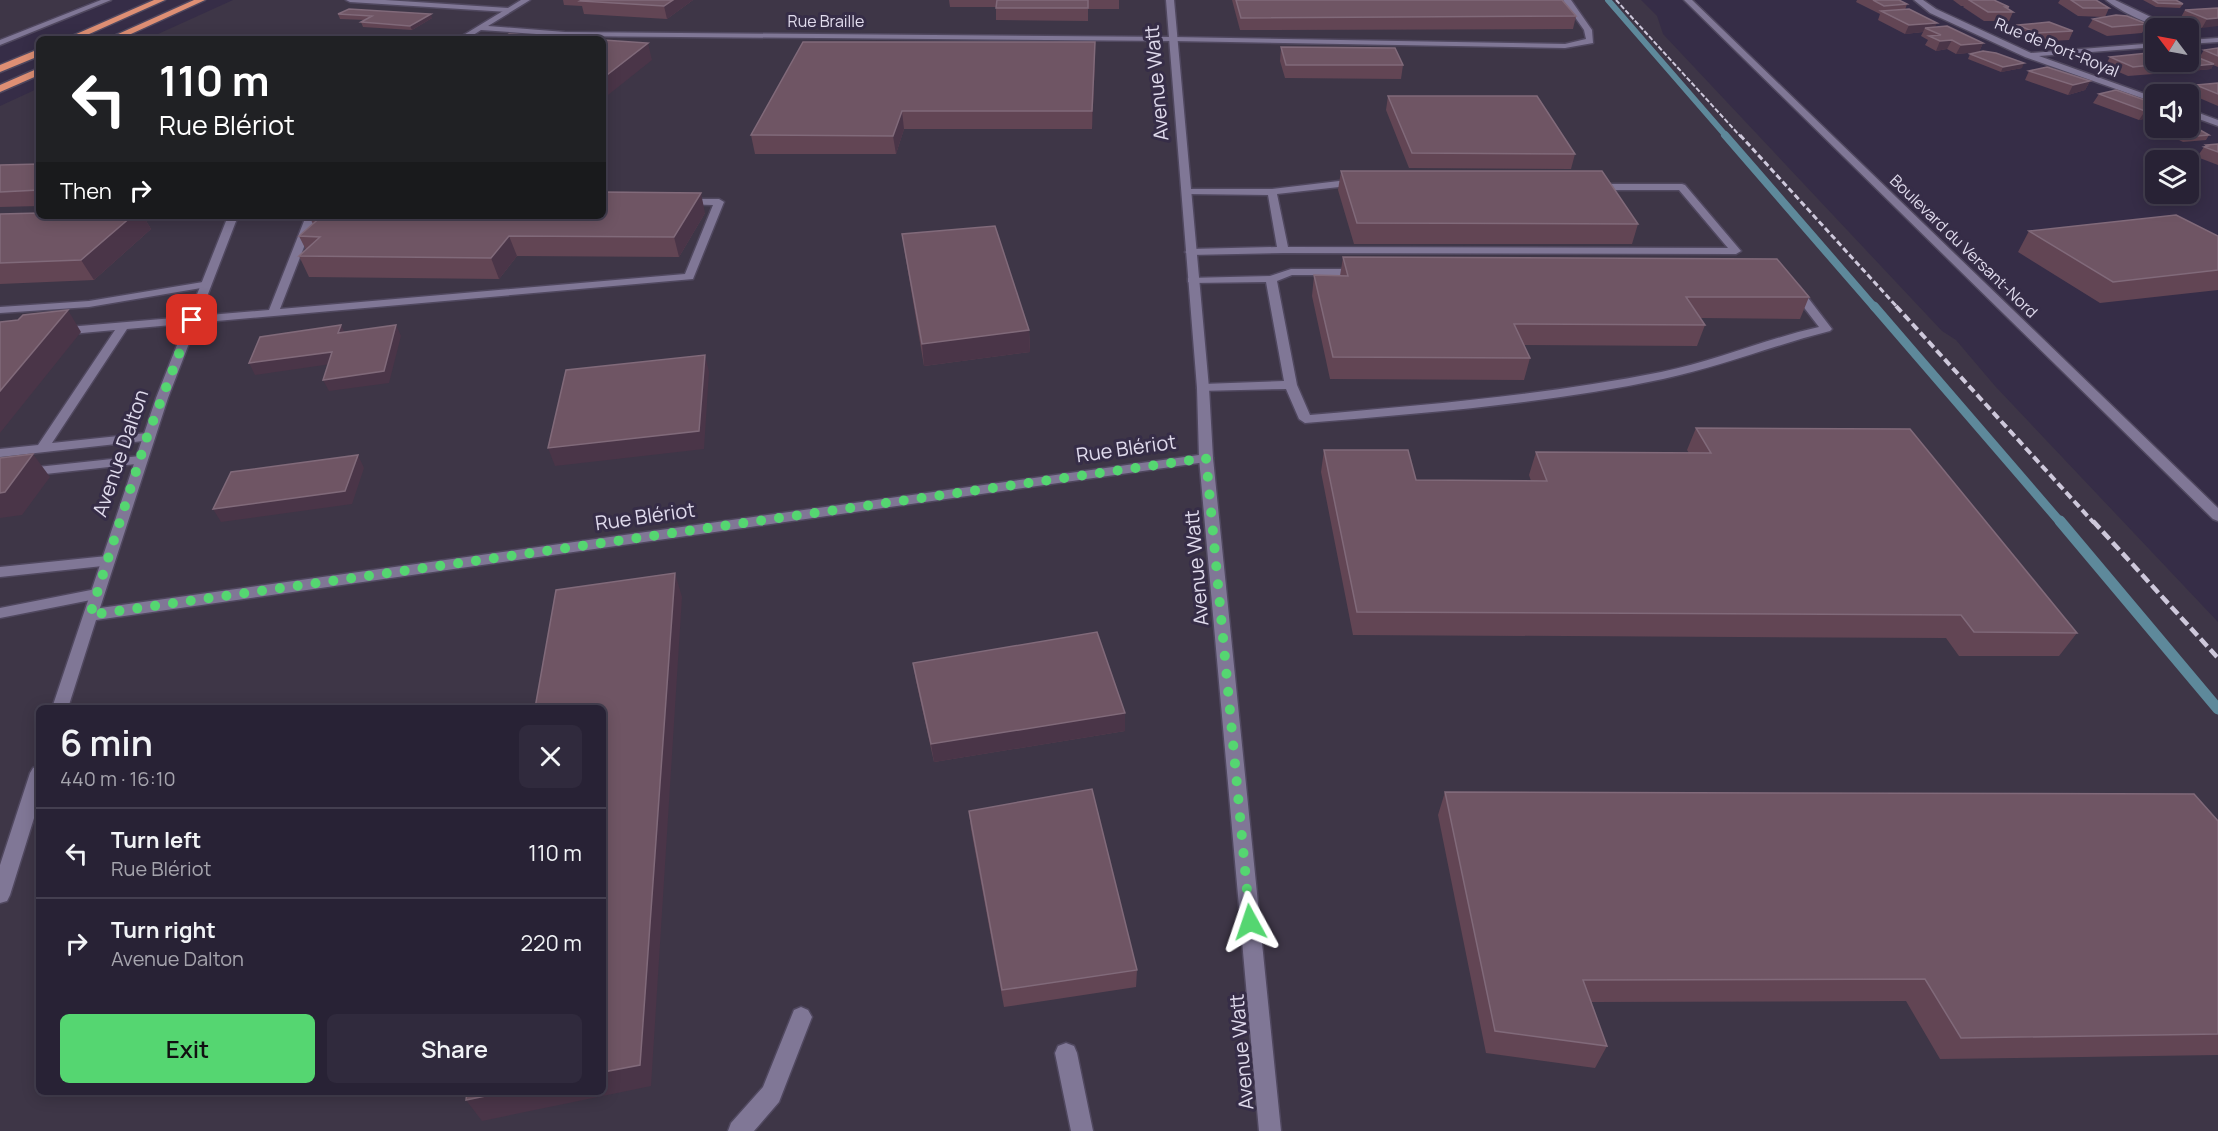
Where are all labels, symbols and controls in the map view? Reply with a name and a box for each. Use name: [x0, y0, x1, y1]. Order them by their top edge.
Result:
street label: Rue Braille: [788, 10, 864, 32]
street label: Rue de Port-Royal: [1992, 12, 2122, 82]
north arrow: [2145, 18, 2199, 72]
map controls: [2145, 18, 2199, 204]
street label: Avenue Watt: [1137, 24, 1175, 142]
text: 110 m: [159, 51, 270, 109]
icon: left: [60, 60, 138, 138]
button: sound: [2145, 84, 2199, 138]
text: Rue Blériot: [159, 106, 295, 143]
button: layers: [2145, 150, 2199, 204]
street label: Boulevard du Versant-Nord: [1885, 169, 2043, 323]
icon: right: [124, 174, 157, 207]
text: Then: [60, 176, 112, 206]
pin: [166, 294, 217, 345]
icon: arrive: [175, 303, 208, 336]
street label: Avenue Dalton: [86, 386, 154, 520]
street label: Rue Blériot: [1074, 428, 1178, 468]
street label: Rue Blériot: [593, 496, 697, 536]
street label: Avenue Watt: [1177, 509, 1215, 627]
text: 6 min: [60, 718, 153, 767]
button: close: [519, 725, 582, 788]
text: 440 m · 16:10: [60, 765, 176, 792]
text: Turn left: [111, 825, 201, 855]
icon: left: [60, 837, 93, 870]
text: 110 m: [528, 838, 582, 868]
text: Rue Blériot: [111, 855, 212, 882]
position arrow: [1218, 890, 1282, 954]
text: Turn right: [111, 915, 216, 945]
icon: right: [60, 927, 93, 960]
text: 220 m: [520, 928, 582, 958]
text: Avenue Dalton: [111, 945, 244, 972]
street label: Avenue Watt: [1222, 993, 1260, 1111]
button: Exit: [60, 1014, 315, 1083]
button: Share: [327, 1014, 582, 1083]

